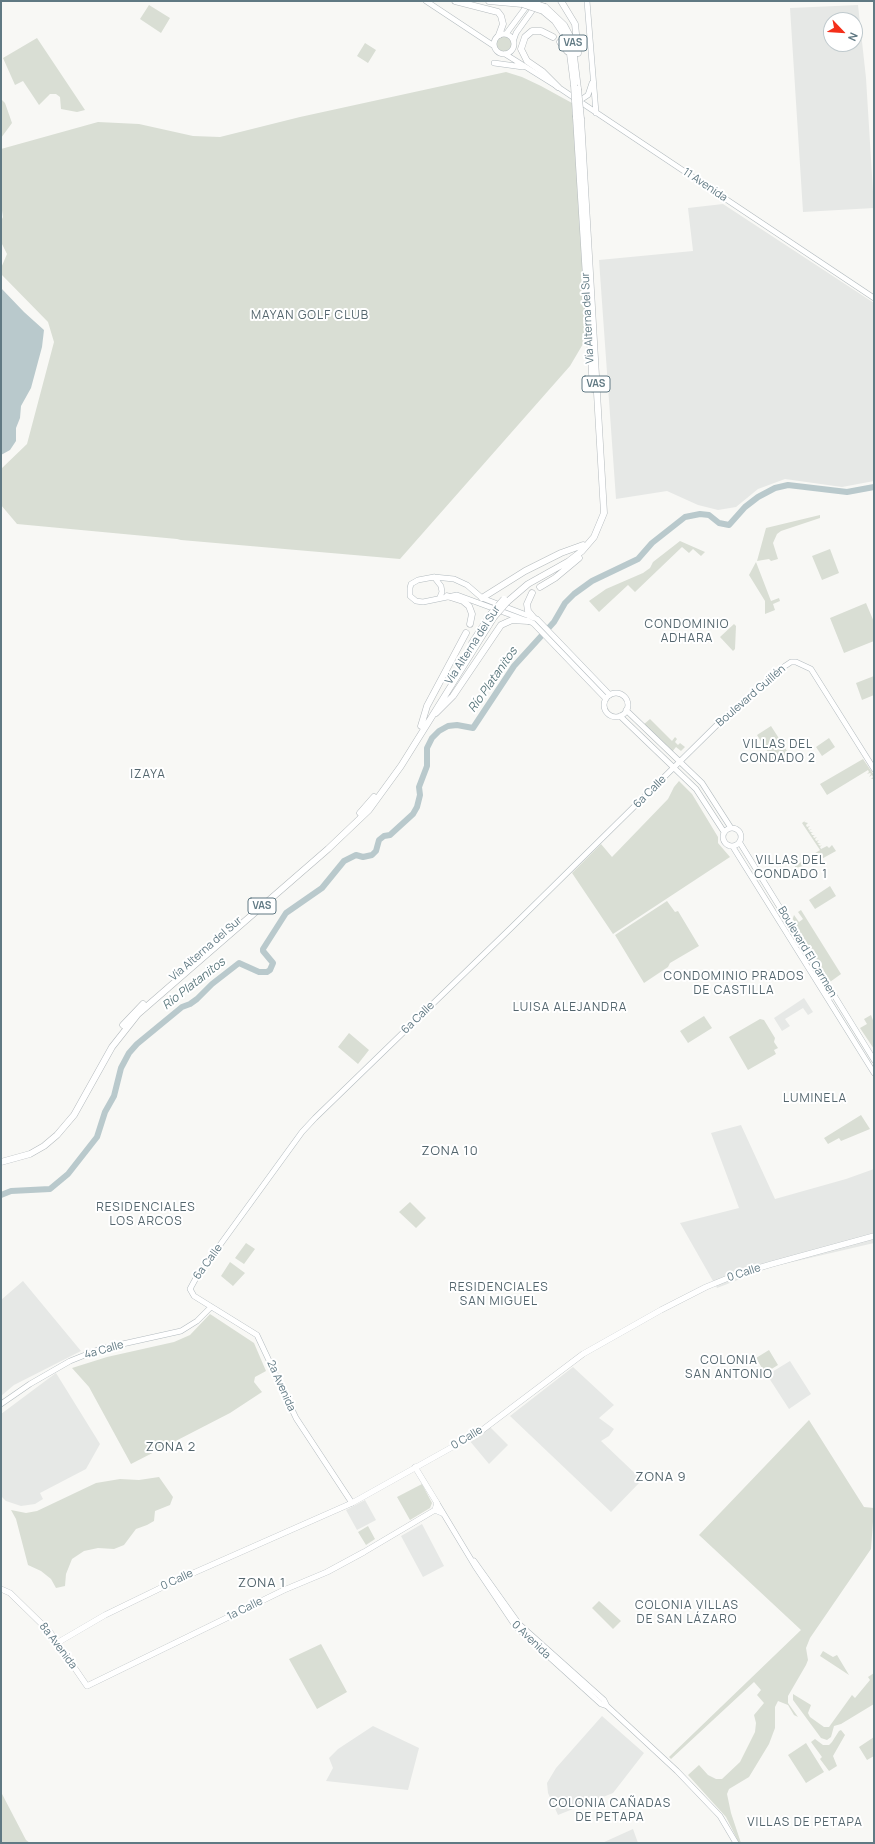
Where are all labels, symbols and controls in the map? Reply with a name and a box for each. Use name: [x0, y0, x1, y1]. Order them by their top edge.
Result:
north arrow: [823, 12, 863, 52]
text: N: [845, 30, 862, 44]
road number: VAS: [559, 35, 587, 51]
street label: 11 Avenida: [680, 165, 730, 205]
street label: Vía Alterna del Sur: [579, 272, 597, 364]
district label: MAYAN GOLF CLUB: [251, 309, 369, 323]
road number: VAS: [582, 376, 610, 392]
street label: Vía Alterna del Sur: [443, 603, 503, 687]
district label: CONDOMINIO ADHARA: [645, 618, 729, 646]
water label: Río Platanitos: [465, 645, 521, 715]
street label: Boulevard Guillén: [714, 662, 788, 730]
district label: VILLAS DEL CONDADO 2: [740, 738, 816, 766]
district label: IZAYA: [130, 768, 166, 782]
street label: 6a Calle: [631, 773, 669, 811]
district label: VILLAS DEL CONDADO 1: [754, 854, 828, 882]
road number: VAS: [248, 898, 276, 914]
street label: Boulevard El Carmen: [775, 904, 839, 1000]
street label: Vía Alterna del Sur: [167, 914, 245, 984]
water label: Río Platanitos: [160, 955, 228, 1013]
district label: CONDOMINIO PRADOS DE CASTILLA: [664, 970, 804, 998]
street label: 6a Calle: [399, 999, 437, 1037]
district label: LUISA ALEJANDRA: [513, 1001, 627, 1015]
district label: LUMINELA: [783, 1092, 847, 1106]
district label: ZONA 10: [421, 1143, 479, 1159]
district label: RESIDENCIALES LOS ARCOS: [96, 1201, 196, 1229]
street label: 6a Calle: [191, 1242, 225, 1282]
street label: 0 Calle: [726, 1261, 762, 1285]
district label: RESIDENCIALES SAN MIGUEL: [449, 1281, 549, 1309]
street label: 4a Calle: [83, 1338, 125, 1362]
district label: COLONIA SAN ANTONIO: [685, 1354, 773, 1382]
street label: 2a Avenida: [264, 1358, 298, 1414]
street label: 0 Calle: [449, 1423, 485, 1453]
district label: ZONA 2: [146, 1439, 196, 1455]
district label: ZONA 9: [635, 1469, 687, 1485]
street label: 0 Calle: [159, 1567, 195, 1593]
district label: ZONA 1: [238, 1575, 286, 1591]
street label: 1a Calle: [225, 1595, 265, 1623]
district label: COLONIA VILLAS DE SAN LÁZARO: [635, 1599, 739, 1627]
street label: 0 Avenida: [509, 1618, 553, 1662]
street label: 8a Avenida: [36, 1620, 80, 1672]
district label: COLONIA CAÑADAS DE PETAPA: [549, 1797, 671, 1825]
district label: VILLAS DE PETAPA: [747, 1816, 863, 1830]

